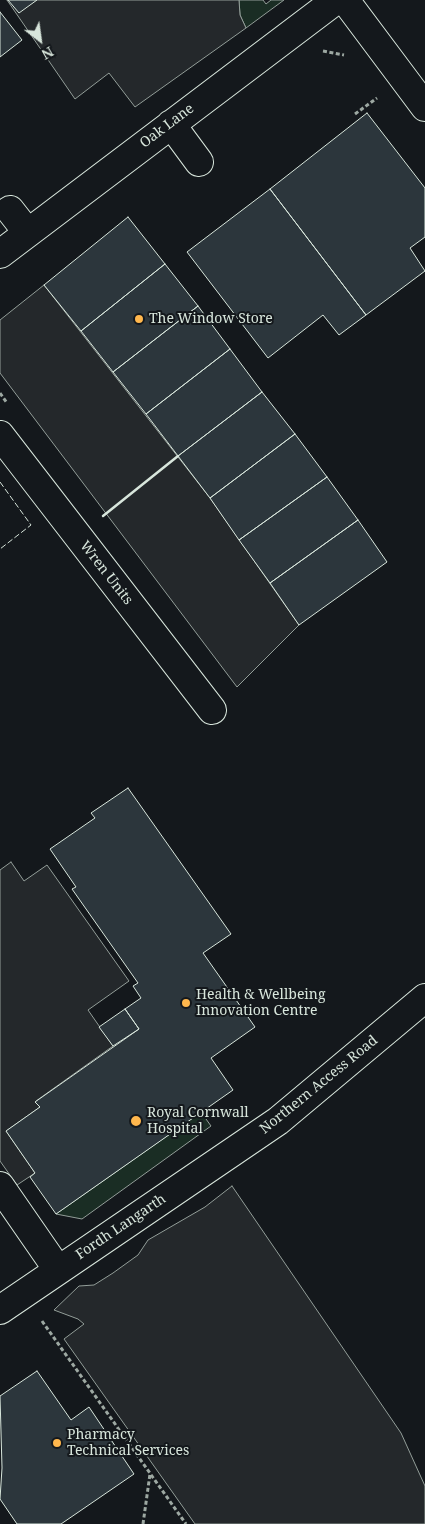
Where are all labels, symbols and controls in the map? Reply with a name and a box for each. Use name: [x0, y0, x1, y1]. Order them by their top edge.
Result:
north arrow: [15, 15, 65, 65]
text: N: [38, 42, 57, 64]
street label: Oak Lane: [137, 100, 197, 152]
place label: The Window Store: [149, 311, 273, 327]
marker: The Window Store: [133, 313, 145, 325]
street label: Wren Units: [76, 538, 136, 608]
place label: Health & Wellbeing Innovation Centre: [196, 987, 325, 1020]
marker: Health & Wellbeing Innovation Centre: [180, 997, 192, 1009]
street label: Northern Access Road: [257, 1032, 381, 1138]
place label: Royal Cornwall Hospital: [147, 1105, 249, 1138]
marker: Royal Cornwall Hospital: [129, 1114, 143, 1128]
street label: Fordh Langarth: [73, 1191, 169, 1263]
place label: Pharmacy Technical Services: [67, 1427, 189, 1460]
marker: Pharmacy Technical Services: [51, 1437, 63, 1449]

